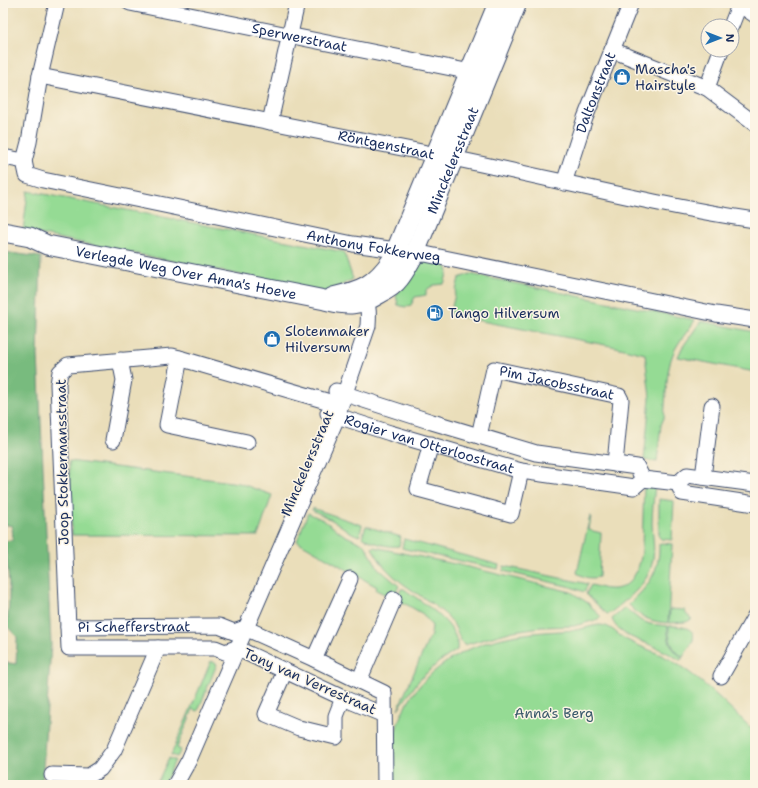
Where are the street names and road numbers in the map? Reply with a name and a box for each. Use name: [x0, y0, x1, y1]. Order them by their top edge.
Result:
street label: Sperwerstraat: [250, 19, 349, 56]
street label: Daltonstraat: [572, 49, 620, 135]
street label: Minckelersstraat: [423, 104, 483, 216]
street label: Röntgenstraat: [336, 126, 436, 163]
street label: Anthony Fokkerweg: [305, 226, 442, 266]
street label: Verlegde Weg Over Anna's Hoeve: [74, 242, 298, 303]
street label: Pim Jacobsstraat: [498, 361, 616, 404]
street label: Joop Stokkermansstraat: [52, 379, 72, 545]
street label: Minckelersstraat: [276, 407, 338, 519]
street label: Rogier van Otterloostraat: [342, 410, 516, 478]
street label: Pi Schefferstraat: [78, 617, 190, 636]
street label: Tony van Verrestraat: [241, 644, 379, 718]

